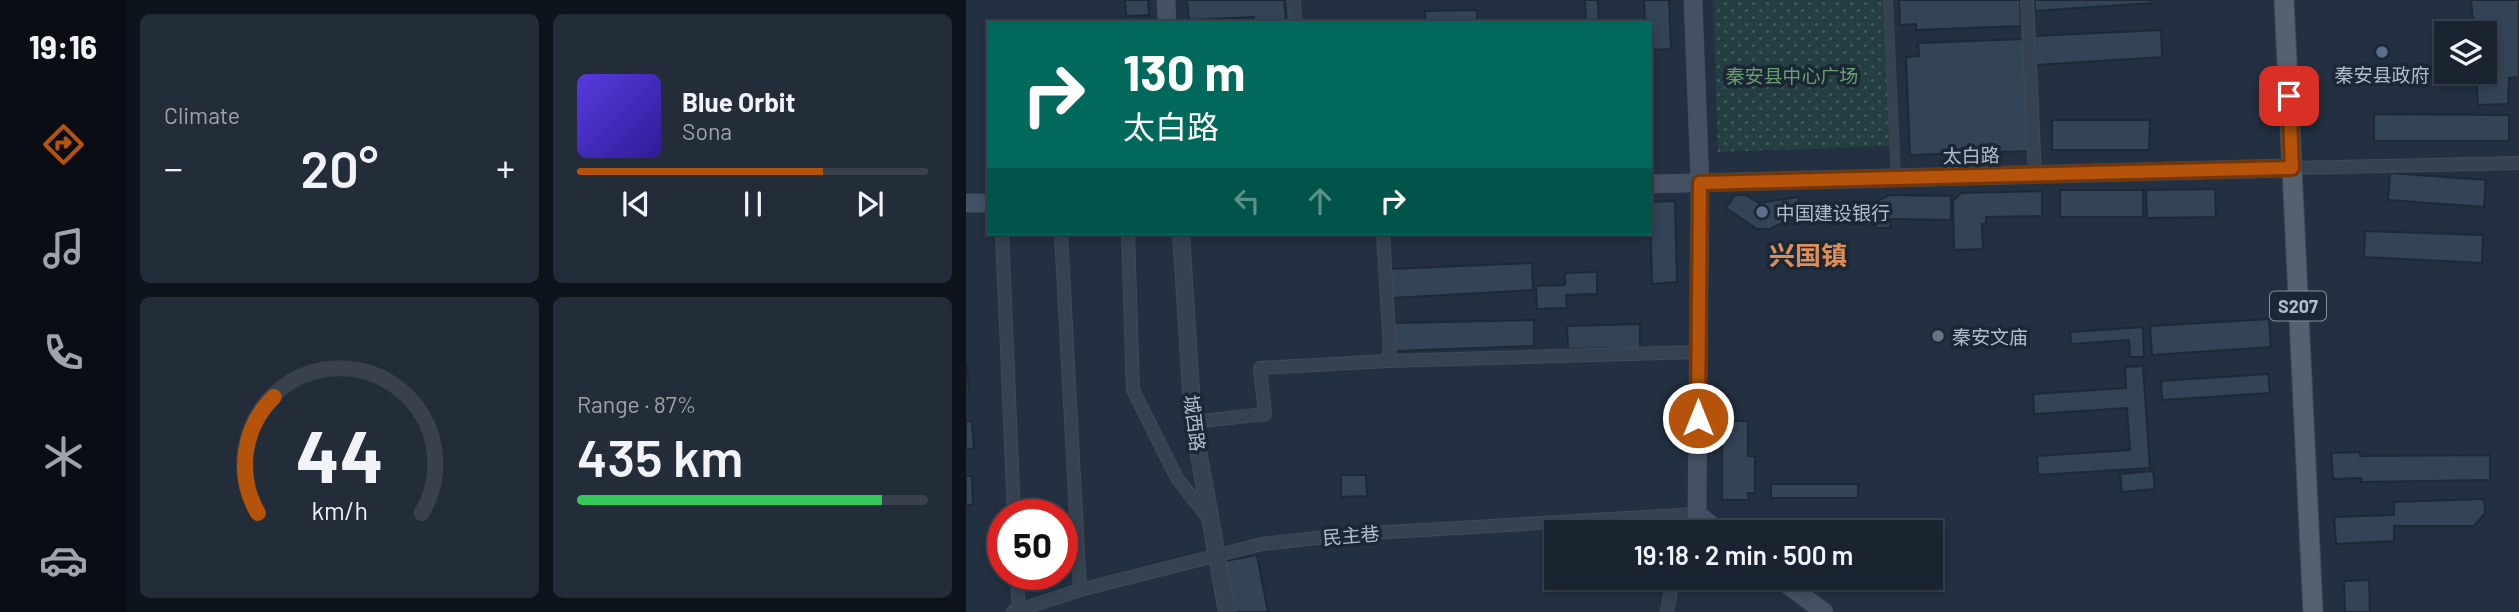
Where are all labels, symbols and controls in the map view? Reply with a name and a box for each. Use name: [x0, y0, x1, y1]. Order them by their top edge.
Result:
map controls: [2434, 21, 2497, 84]
button: layers: [2434, 21, 2497, 84]
text: 19:16: [29, 27, 97, 65]
text: 130 m: [1123, 42, 1245, 101]
marker: 秦安县政府: [2374, 44, 2390, 60]
icon: right: [1008, 49, 1099, 140]
place label: 秦安县政府: [2334, 63, 2430, 86]
park label: 秦安县中心广场: [1725, 64, 1859, 87]
pin: [2259, 66, 2319, 126]
icon: arrive: [2270, 77, 2308, 115]
text: Blue Orbit: [682, 86, 795, 117]
text: Climate: [164, 101, 240, 129]
text: 太白路: [1123, 107, 1219, 145]
text: Sona: [682, 117, 732, 145]
icon: directions: [39, 120, 88, 169]
text: 20°: [301, 136, 378, 198]
street label: 太白路: [1942, 143, 2000, 167]
text: −: [164, 144, 183, 190]
text: +: [496, 144, 515, 190]
icon: left: [1228, 182, 1266, 220]
icon: ahead: [1301, 182, 1339, 220]
icon: right: [1374, 182, 1412, 220]
icon: previous: [617, 185, 655, 223]
icon: pause: [734, 185, 772, 223]
icon: next: [851, 185, 889, 223]
place label: 中国建设银行: [1776, 201, 1890, 224]
marker: 中国建设银行: [1754, 204, 1770, 220]
icon: music: [39, 224, 88, 273]
district label: 兴国镇: [1769, 239, 1847, 270]
road number: S207: [2270, 292, 2326, 320]
place label: 秦安文庙: [1952, 325, 2028, 348]
icon: phone: [39, 328, 88, 377]
marker: 秦安文庙: [1930, 328, 1946, 344]
position arrow: [1661, 381, 1735, 455]
text: Range · 87%: [577, 390, 696, 418]
street label: 城西路: [1180, 393, 1210, 453]
text: 44: [295, 411, 384, 499]
text: 435 km: [577, 425, 743, 487]
icon: climate: [39, 432, 88, 481]
text: km/h: [311, 495, 368, 525]
speed limit sign: 50: [987, 499, 1078, 590]
street label: 民主巷: [1322, 521, 1380, 549]
icon: car: [39, 536, 88, 585]
text: 19:18 · 2 min · 500 m: [1634, 539, 1853, 570]

